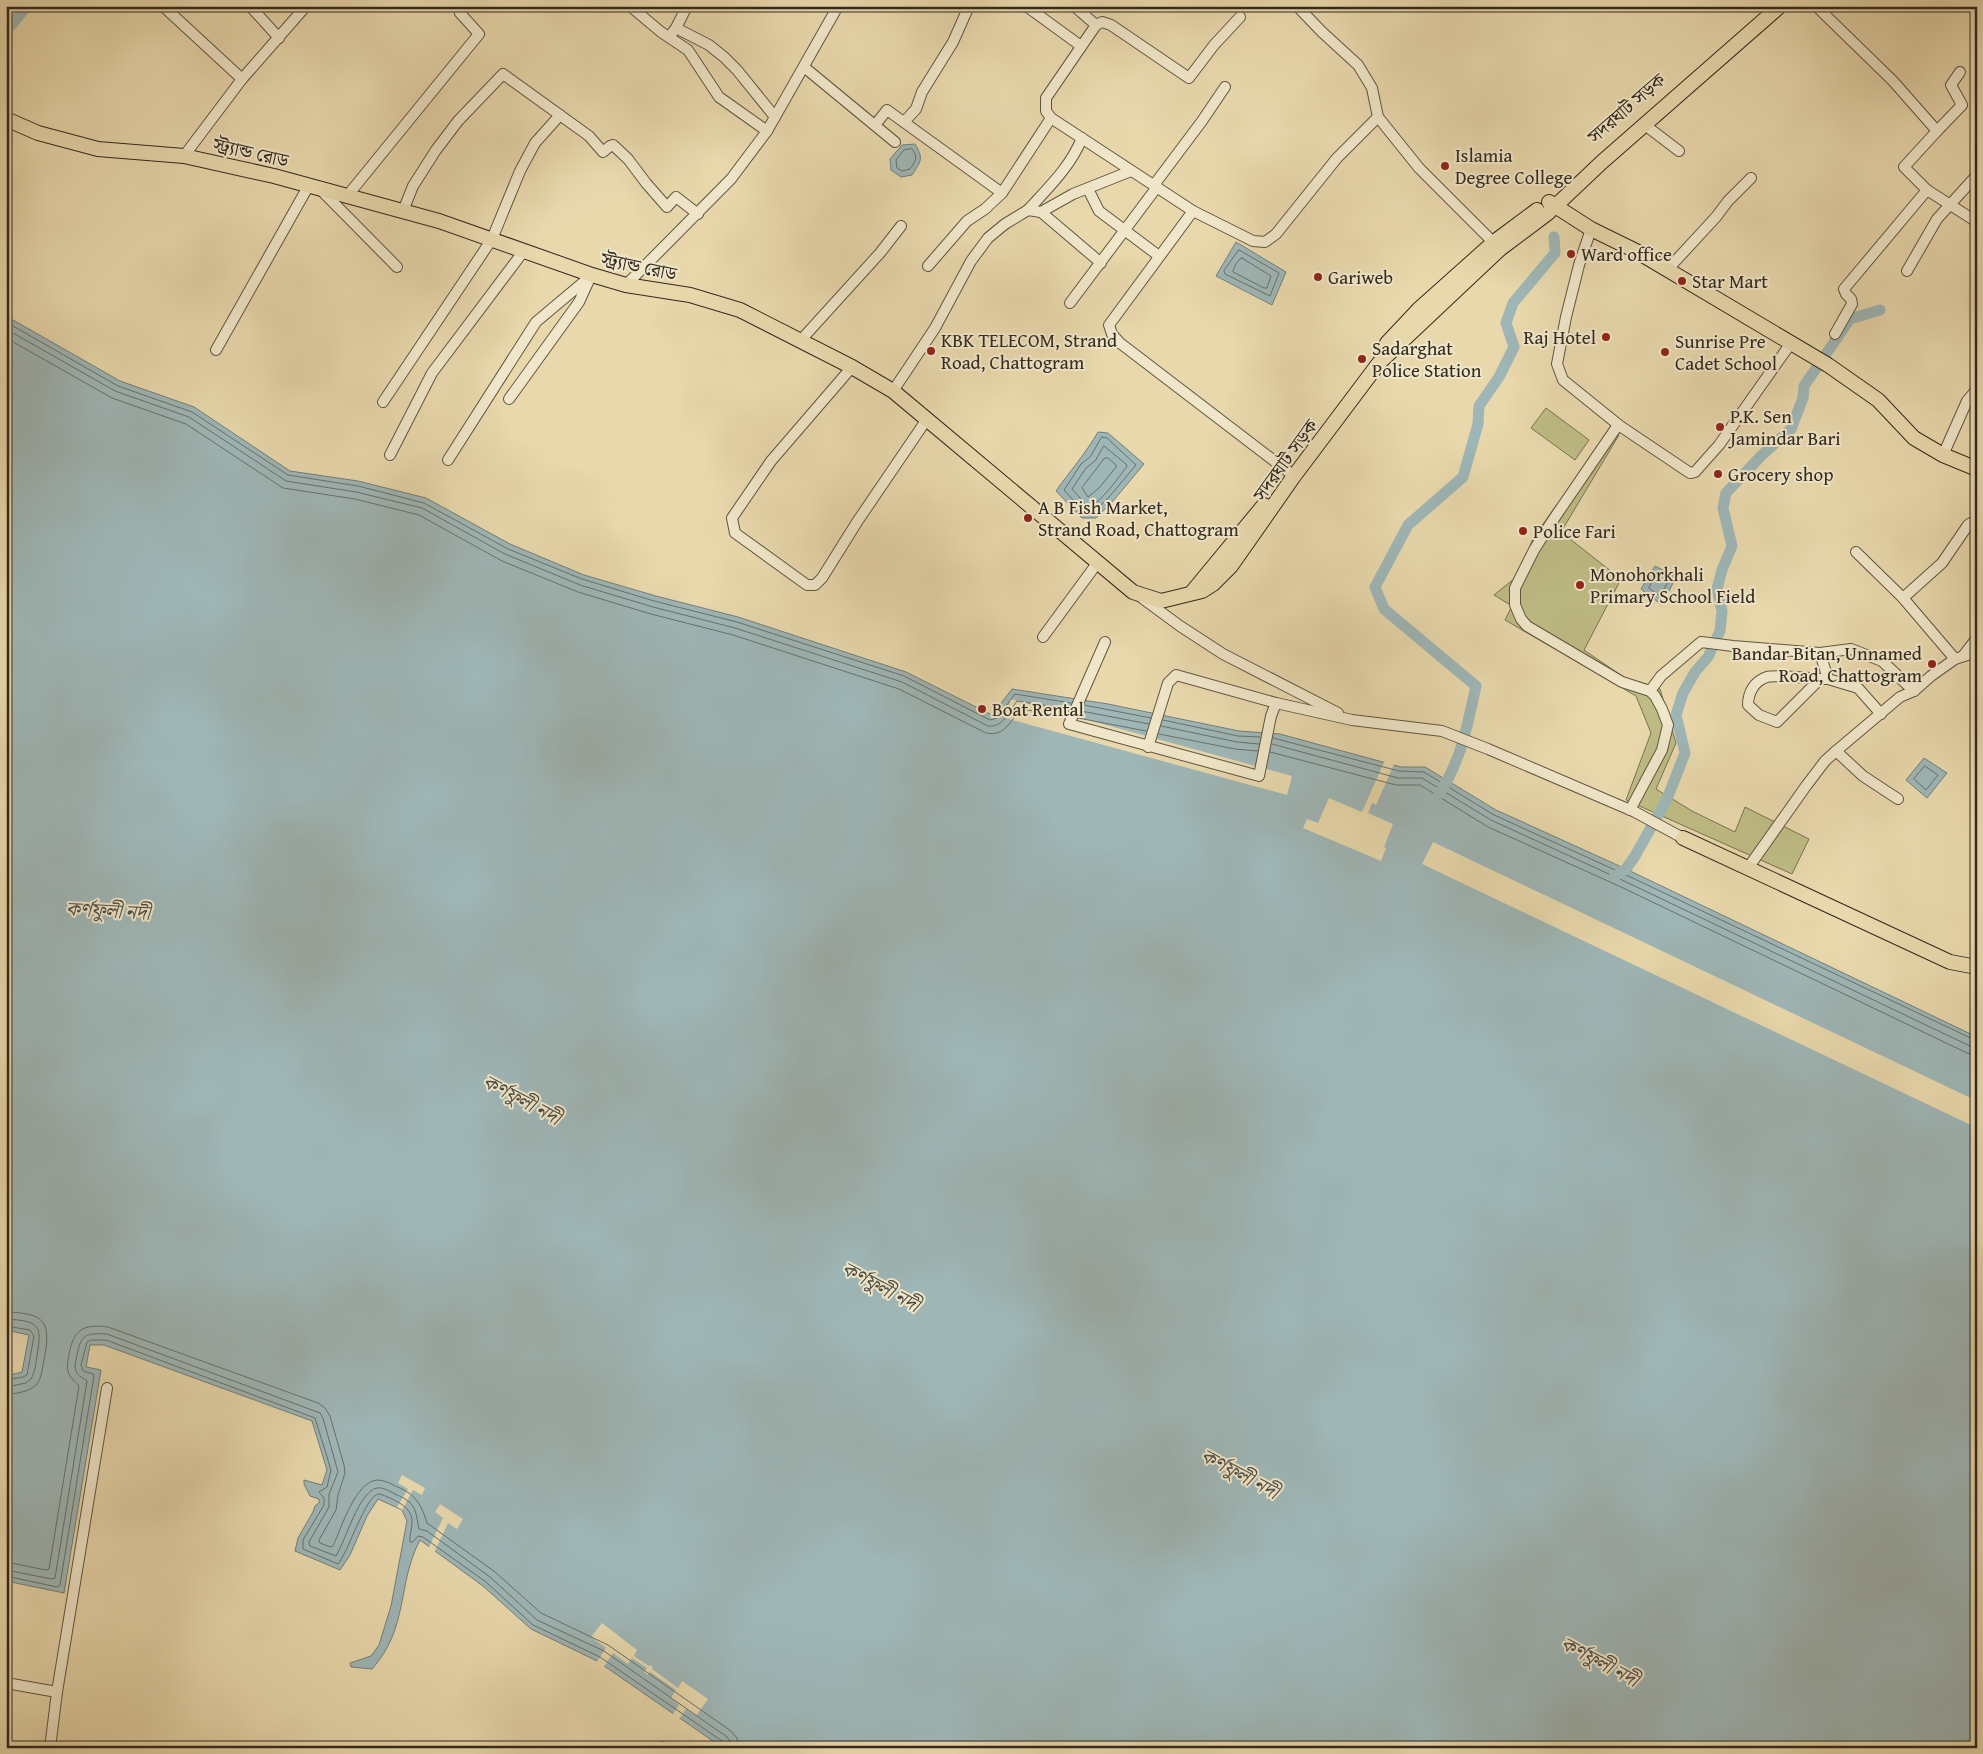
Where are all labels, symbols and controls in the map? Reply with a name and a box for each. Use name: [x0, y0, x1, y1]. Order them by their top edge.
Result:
street label: সদরঘাট সড়ক: [1580, 66, 1672, 150]
street label: স্ট্র্যান্ড রোড: [210, 130, 293, 175]
place label: Islamia Degree College: [1455, 141, 1573, 191]
marker: Islamia Degree College: [1439, 160, 1451, 172]
place label: Ward office: [1581, 240, 1672, 268]
street label: স্ট্র্যান্ড রোড: [598, 244, 681, 288]
marker: Ward office: [1565, 248, 1577, 260]
place label: Gariweb: [1328, 263, 1393, 291]
place label: Star Mart: [1692, 267, 1768, 295]
marker: Gariweb: [1312, 271, 1324, 283]
marker: Star Mart: [1676, 275, 1688, 287]
place label: Raj Hotel: [1524, 323, 1596, 351]
place label: KBK TELECOM, Strand Road, Chattogram: [941, 326, 1118, 376]
place label: Sunrise Pre Cadet School: [1675, 327, 1777, 377]
marker: Raj Hotel: [1600, 331, 1612, 343]
place label: Sadarghat Police Station: [1372, 334, 1482, 384]
marker: KBK TELECOM, Strand Road, Chattogram: [925, 345, 937, 357]
marker: Sunrise Pre Cadet School: [1659, 346, 1671, 358]
marker: Sadarghat Police Station: [1356, 353, 1368, 365]
place label: P.K. Sen Jamindar Bari: [1728, 402, 1841, 452]
street label: সদরঘাট সড়ক: [1245, 413, 1325, 508]
marker: P.K. Sen Jamindar Bari: [1714, 421, 1726, 433]
place label: Grocery shop: [1728, 460, 1833, 488]
marker: Grocery shop: [1712, 468, 1724, 480]
place label: A B Fish Market, Strand Road, Chattogram: [1038, 493, 1239, 543]
marker: A B Fish Market, Strand Road, Chattogram: [1022, 512, 1034, 524]
place label: Police Fari: [1533, 517, 1616, 545]
marker: Police Fari: [1517, 525, 1529, 537]
place label: Monohorkhali Primary School Field: [1590, 560, 1756, 610]
marker: Monohorkhali Primary School Field: [1574, 579, 1586, 591]
place label: Bandar Bitan, Unnamed Road, Chattogram: [1732, 639, 1923, 689]
marker: Bandar Bitan, Unnamed Road, Chattogram: [1926, 658, 1938, 670]
place label: Boat Rental: [992, 695, 1084, 723]
marker: Boat Rental: [976, 703, 988, 715]
water label: কর্ণফুলী নদী: [65, 893, 153, 927]
water label: কর্ণফুলী নদী: [478, 1066, 568, 1133]
water label: কর্ণফুলী নদী: [837, 1253, 927, 1320]
water label: কর্ণফুলী নদী: [1196, 1440, 1286, 1507]
water label: কর্ণফুলী নদী: [1556, 1628, 1646, 1695]

